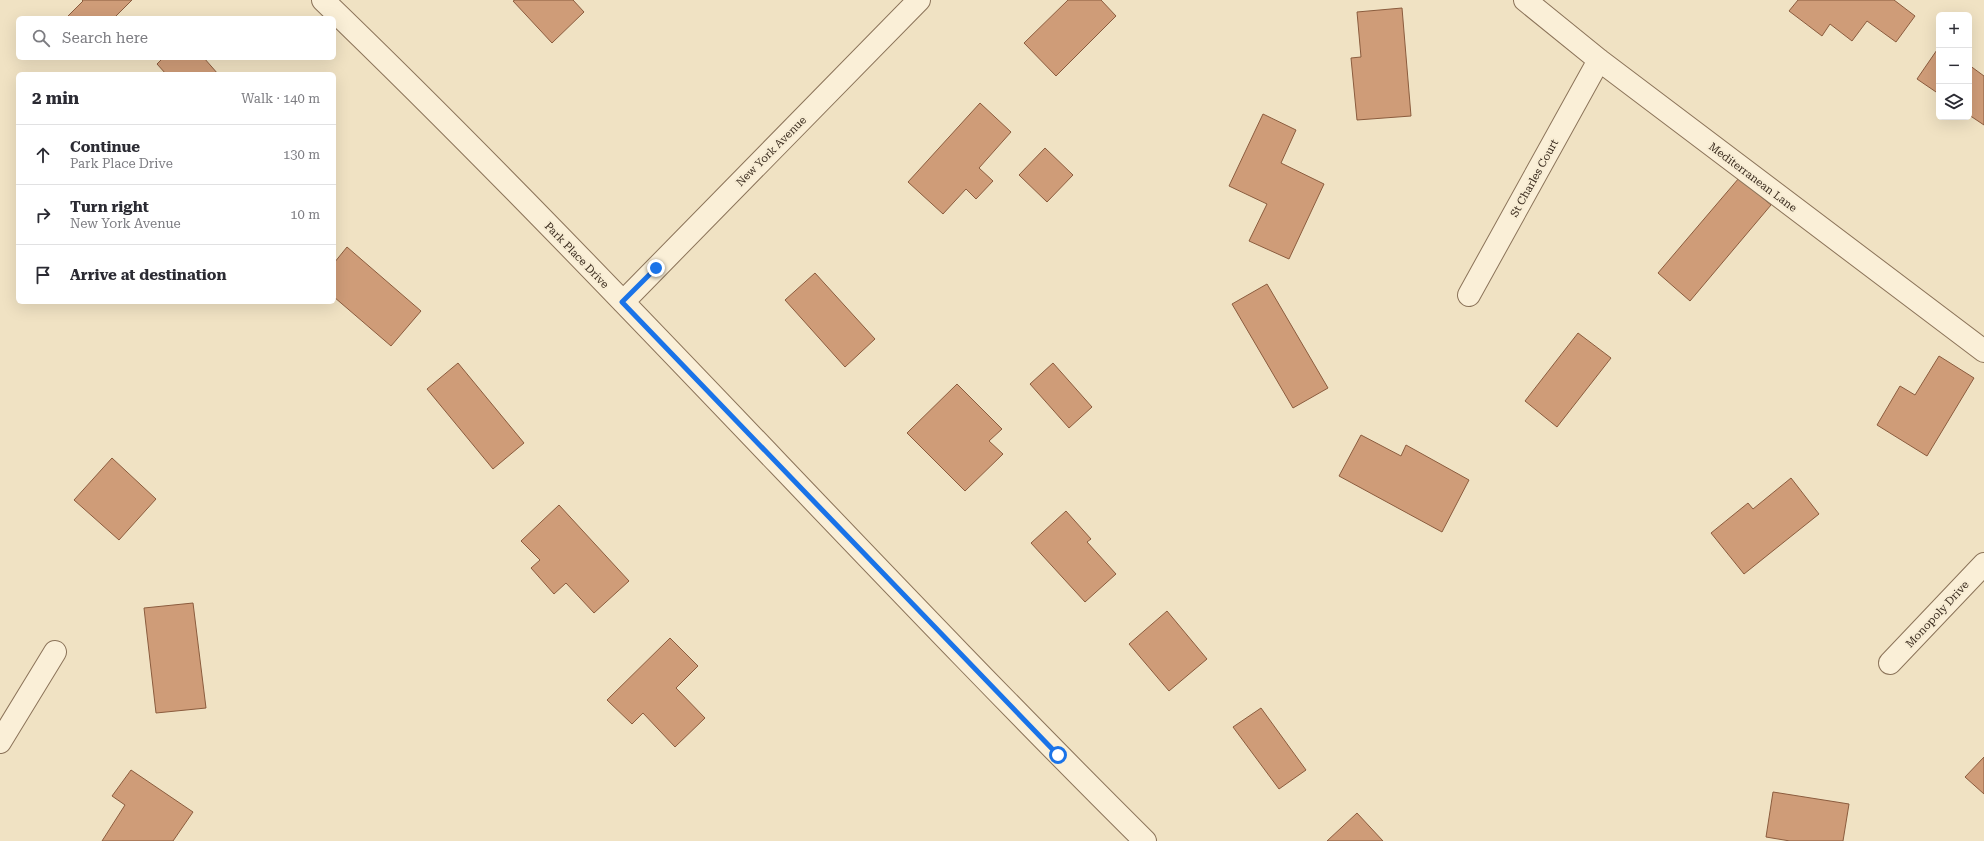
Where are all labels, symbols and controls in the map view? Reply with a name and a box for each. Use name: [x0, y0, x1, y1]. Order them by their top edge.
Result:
map controls: [1936, 12, 1972, 120]
button: +: [1936, 12, 1972, 48]
search box: [16, 16, 336, 60]
icon: search: [30, 27, 52, 49]
text: Search here: [62, 29, 148, 47]
button: −: [1936, 48, 1972, 84]
button: layers: [1936, 84, 1972, 120]
text: 2 min: [32, 88, 79, 108]
text: Walk · 140 m: [241, 91, 320, 106]
street label: New York Avenue: [734, 114, 809, 189]
street label: St Charles Court: [1508, 137, 1561, 219]
text: Continue: [70, 138, 140, 156]
street label: Mediterranean Lane: [1706, 140, 1799, 215]
icon: ahead: [32, 144, 54, 166]
text: 130 m: [283, 147, 320, 162]
text: Park Place Drive: [70, 156, 173, 171]
text: Turn right: [70, 198, 149, 216]
icon: right: [32, 204, 54, 226]
text: 10 m: [290, 207, 320, 222]
text: New York Avenue: [70, 216, 181, 231]
street label: Park Place Drive: [542, 220, 612, 291]
route end: [647, 259, 665, 277]
icon: arrive: [32, 264, 54, 286]
text: Arrive at destination: [70, 266, 226, 284]
street label: Monopoly Drive: [1903, 578, 1972, 650]
route start: [1049, 746, 1067, 764]

